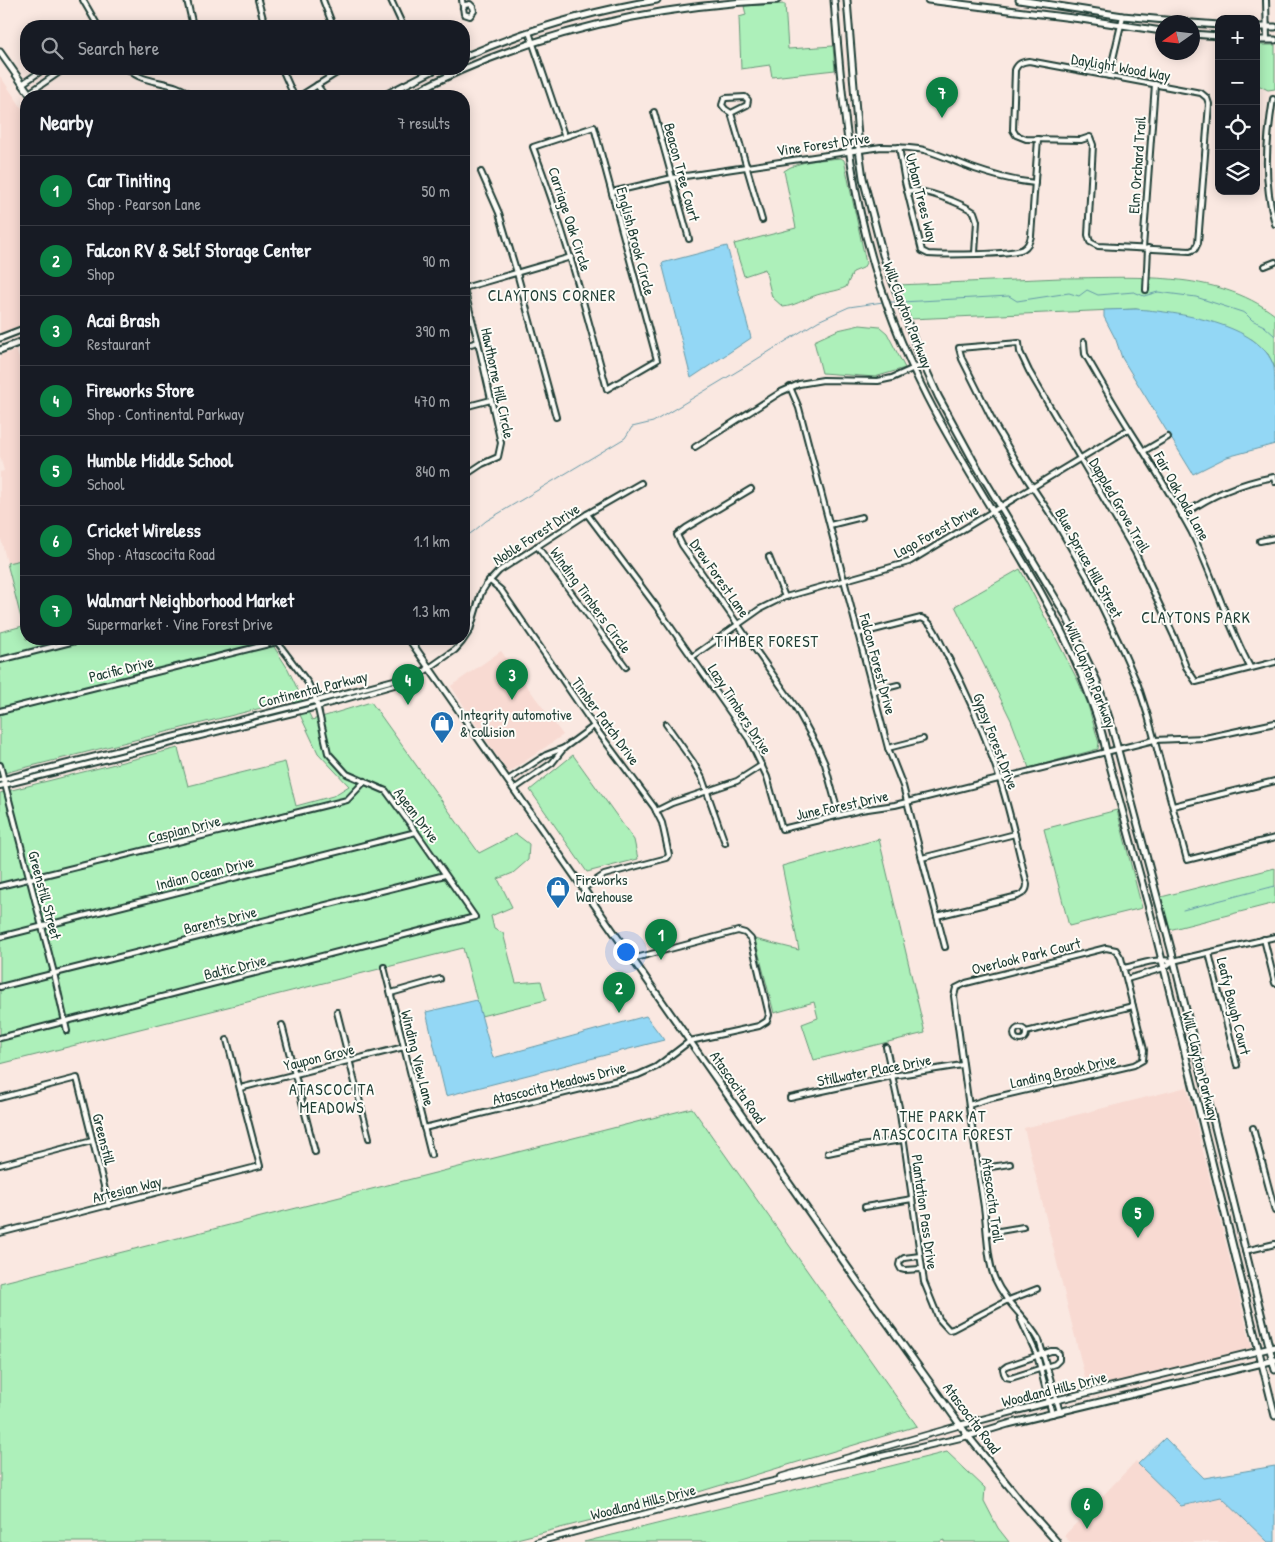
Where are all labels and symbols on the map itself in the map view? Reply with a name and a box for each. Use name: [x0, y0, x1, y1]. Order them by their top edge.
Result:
north arrow: [1155, 15, 1200, 60]
street label: Daylight Wood Way: [1070, 48, 1172, 86]
pin: 7: [926, 77, 958, 118]
street label: Elm Orchard Trail: [1123, 116, 1151, 214]
street label: Beacon Tree Court: [659, 121, 705, 224]
street label: Vine Forest Drive: [775, 127, 871, 161]
street label: Urban Trees Way: [901, 151, 943, 245]
street label: Carriage Oak Circle: [543, 164, 597, 274]
street label: English Brook Circle: [611, 185, 661, 297]
street label: Will Clayton Parkway: [878, 259, 938, 371]
district label: CLAYTONS CORNER: [488, 284, 616, 306]
street label: Hawthorne Hill Circle: [476, 326, 520, 440]
street label: Fair Oak Dale Lane: [1148, 447, 1215, 544]
street label: Dappled Grove Trail: [1085, 454, 1155, 556]
street label: Noble Forest Drive: [488, 498, 584, 570]
street label: Lago Forest Drive: [890, 499, 982, 563]
street label: Blue Spruce Hill Street: [1050, 504, 1128, 622]
street label: Drew Forest Lane: [685, 535, 755, 621]
street label: Winding Timbers Circle: [545, 543, 637, 657]
district label: CLAYTONS PARK: [1141, 606, 1251, 628]
street label: Falcon Forest Drive: [854, 610, 902, 717]
street label: Will Clayton Parkway: [1060, 619, 1122, 731]
district label: TIMBER FOREST: [715, 630, 819, 652]
street label: Pacific Drive: [87, 651, 155, 687]
pin: 3: [496, 659, 528, 700]
street label: Lazy Timbers Drive: [703, 660, 777, 758]
pin: 4: [392, 664, 424, 705]
street label: Continental Parkway: [256, 665, 370, 713]
street label: Timber Patch Drive: [567, 673, 645, 769]
street label: Gypsy Forest Drive: [968, 690, 1024, 792]
place label: Integrity automotive & collision: [460, 704, 572, 742]
shop icon: Integrity automotive & collision: [429, 710, 455, 744]
street label: Agean Drive: [389, 783, 445, 847]
street label: June Forest Drive: [794, 785, 890, 825]
street label: Caspian Drive: [146, 810, 222, 848]
street label: Greenstill Street: [23, 848, 67, 942]
street label: Indian Ocean Drive: [154, 851, 256, 895]
place label: Fireworks Warehouse: [575, 869, 633, 907]
shop icon: Fireworks Warehouse: [545, 875, 571, 909]
street label: Barents Drive: [181, 901, 259, 939]
pin: 1: [645, 919, 677, 960]
street label: Overlook Park Court: [969, 932, 1083, 980]
your location: [613, 939, 639, 965]
street label: Baltic Drive: [202, 949, 268, 985]
street label: Leafy Bough Court: [1212, 955, 1256, 1058]
pin: 2: [603, 972, 635, 1013]
street label: Winding View Lane: [396, 1008, 440, 1108]
street label: Will Clayton Parkway: [1177, 1009, 1225, 1123]
street label: Yaupon Grove: [281, 1038, 357, 1076]
street label: Atascocita Road: [705, 1046, 771, 1128]
street label: Stillwater Place Drive: [815, 1049, 933, 1091]
street label: Landing Brook Drive: [1008, 1049, 1118, 1093]
street label: Atascocita Meadows Drive: [490, 1056, 628, 1110]
district label: ATASCOCITA MEADOWS: [289, 1078, 375, 1118]
district label: THE PARK AT ATASCOCITA FOREST: [873, 1105, 1013, 1145]
street label: Greenstill: [87, 1111, 121, 1168]
street label: Plantation Pass Drive: [907, 1153, 943, 1271]
street label: Atascocita Trail: [977, 1156, 1009, 1244]
street label: Artesian Way: [90, 1170, 164, 1208]
pin: 5: [1122, 1197, 1154, 1238]
street label: Woodland Hills Drive: [999, 1366, 1109, 1412]
street label: Atascocita Road: [938, 1378, 1006, 1458]
street label: Woodland Hills Drive: [588, 1479, 698, 1525]
pin: 6: [1071, 1488, 1103, 1529]

